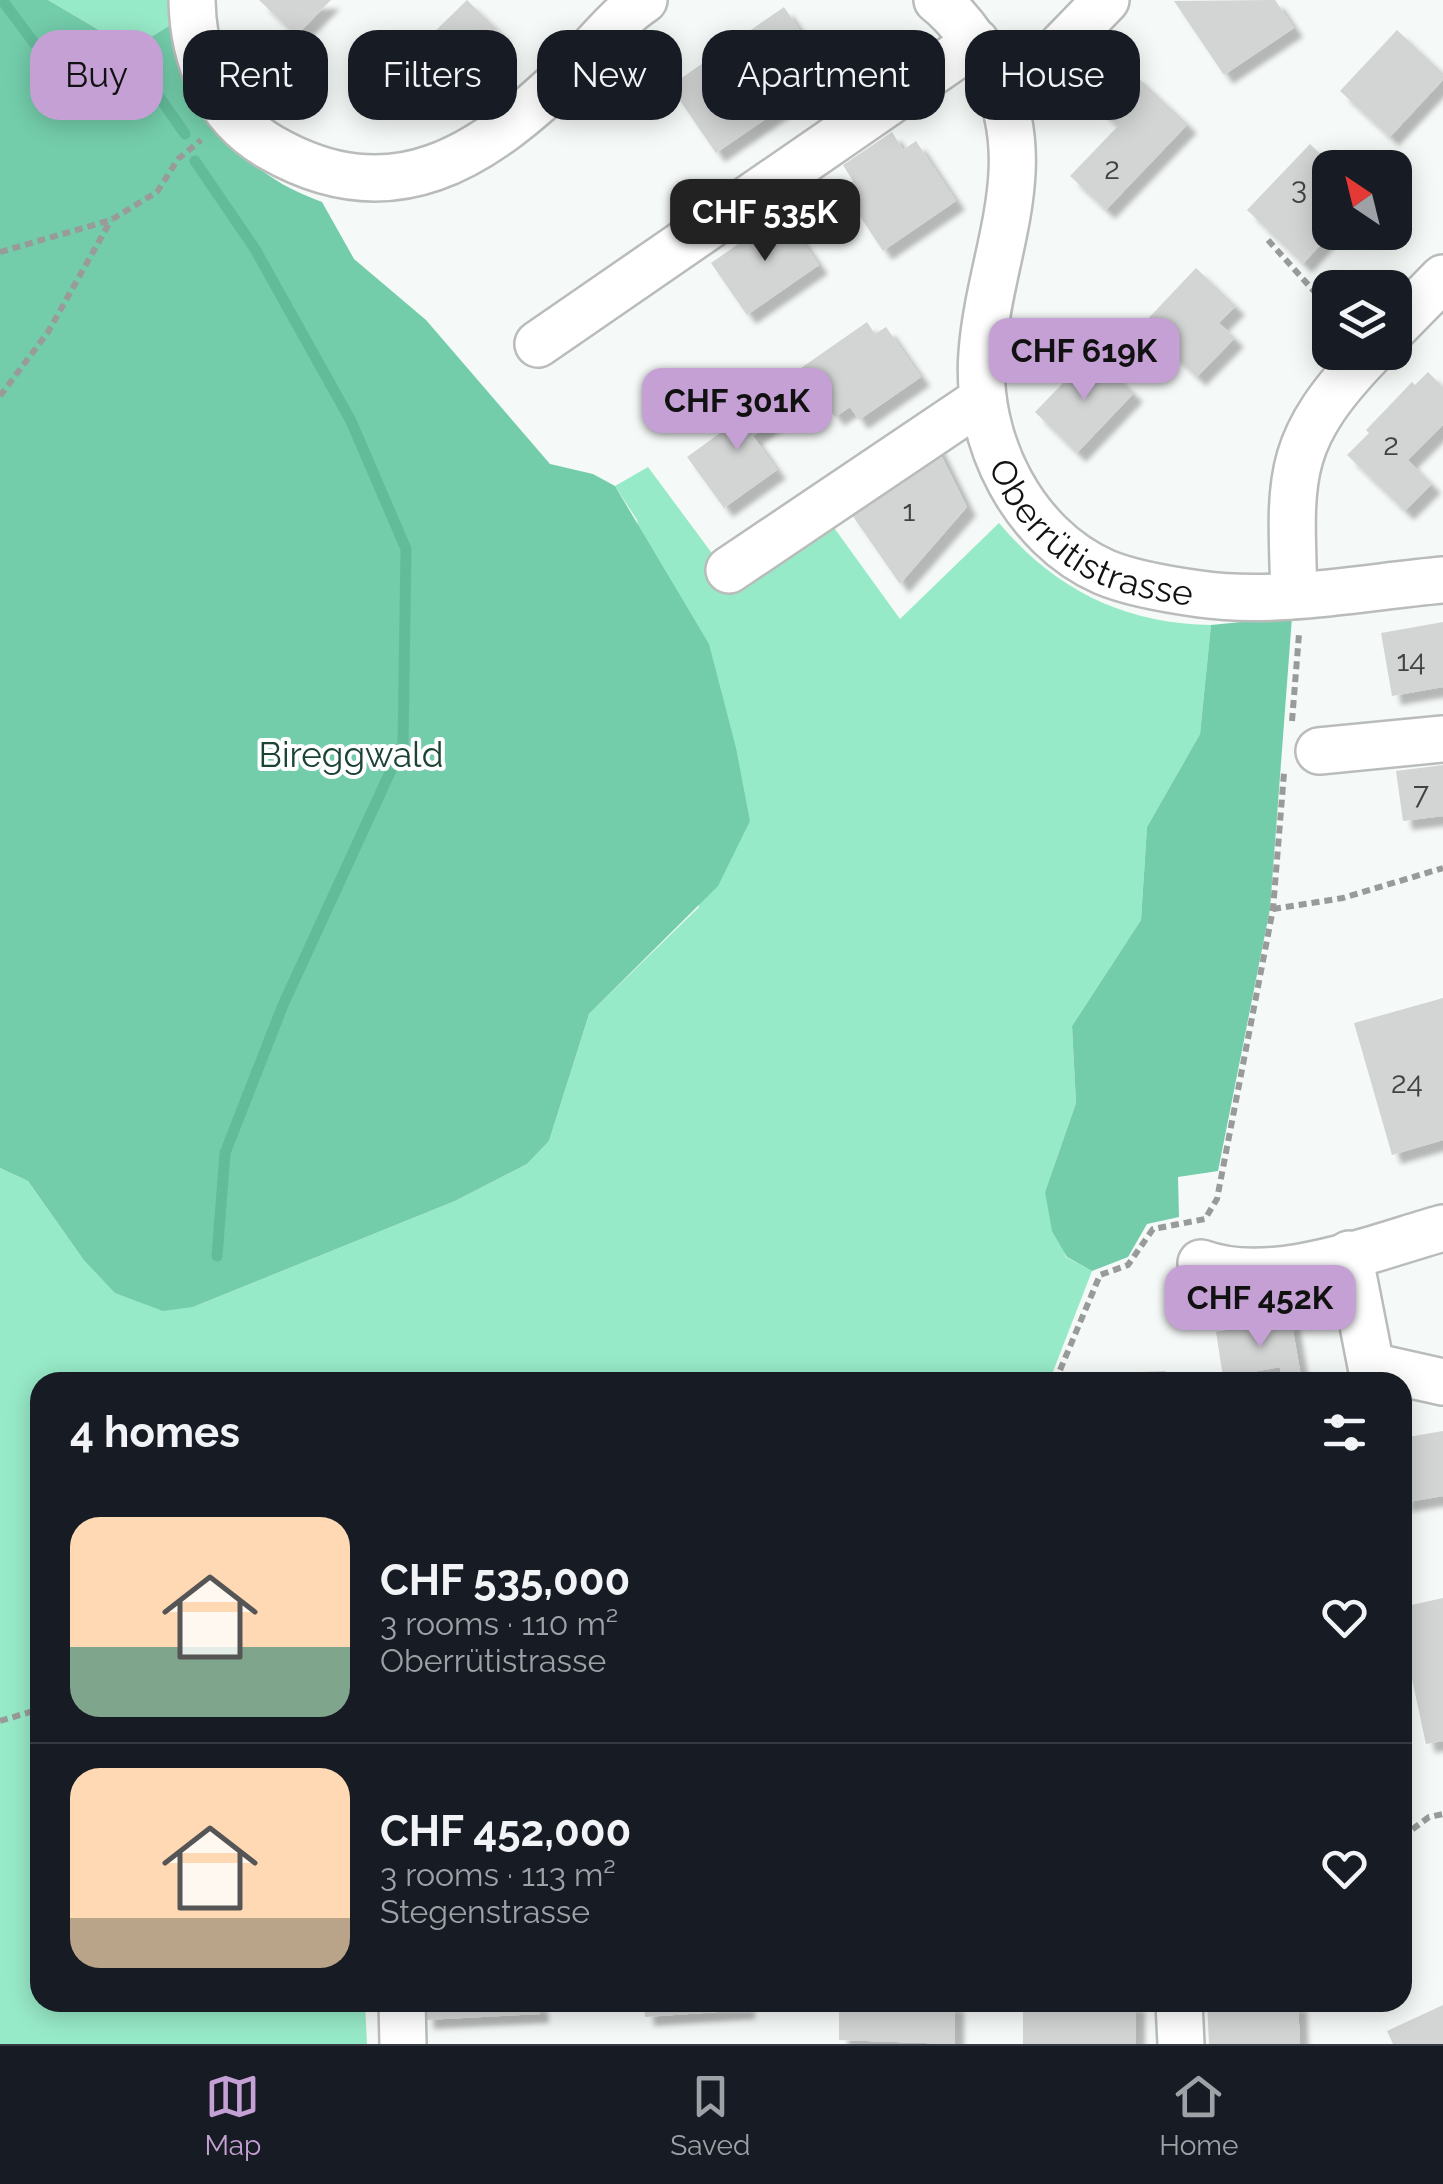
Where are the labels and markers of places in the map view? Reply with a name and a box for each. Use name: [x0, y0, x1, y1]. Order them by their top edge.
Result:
pin: CHF 535K: [662, 179, 868, 264]
pin: CHF 619K: [981, 318, 1187, 403]
pin: CHF 301K: [634, 368, 840, 453]
pin: CHF 452K: [1157, 1265, 1363, 1350]

